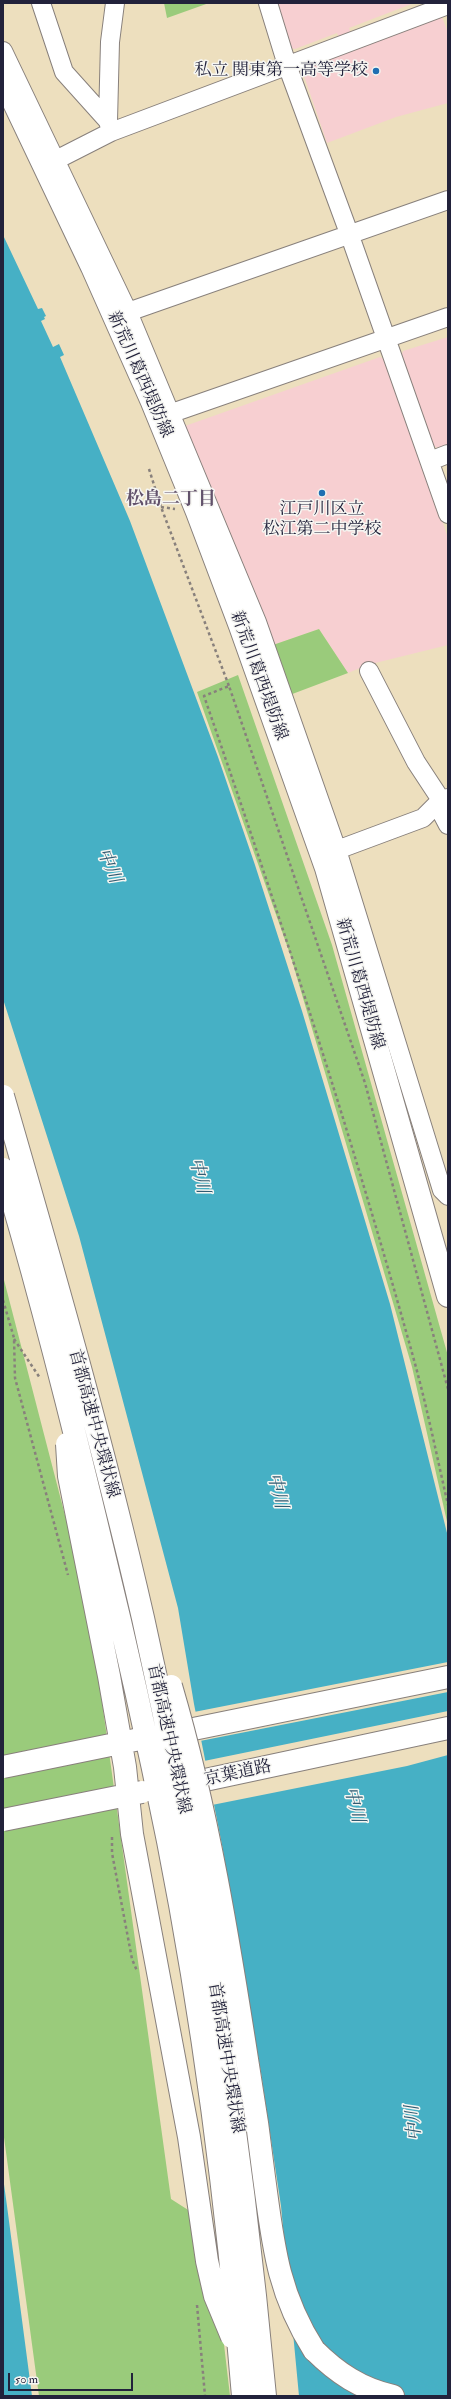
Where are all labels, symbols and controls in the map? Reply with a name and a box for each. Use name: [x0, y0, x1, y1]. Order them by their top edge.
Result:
place label: 私立 関東第一高等学校: [194, 61, 368, 81]
marker: 私立 関東第一高等学校: [371, 66, 381, 76]
street label: 新荒川葛西堤防線: [102, 309, 176, 441]
marker: 江戸川区立 松江第二中学校: [317, 488, 327, 498]
district label: 松島二丁目: [126, 489, 216, 511]
place label: 江戸川区立 松江第二中学校: [263, 500, 381, 540]
street label: 新荒川葛西堤防線: [225, 609, 291, 743]
water label: 中川: [91, 845, 125, 887]
street label: 新荒川葛西堤防線: [330, 916, 388, 1052]
water label: 中川: [183, 1156, 213, 1196]
street label: 首都高速中央環状線: [63, 1347, 123, 1501]
water label: 中川: [261, 1471, 291, 1511]
street label: 首都高速中央環状線: [142, 1662, 194, 1816]
street label: 京葉道路: [203, 1757, 273, 1791]
water label: 中川: [338, 1785, 368, 1825]
street label: 首都高速中央環状線: [203, 1981, 247, 2135]
water label: 中川: [403, 2104, 427, 2142]
scale bar: [10, 2365, 135, 2391]
text: 50 m: [15, 2372, 38, 2387]

